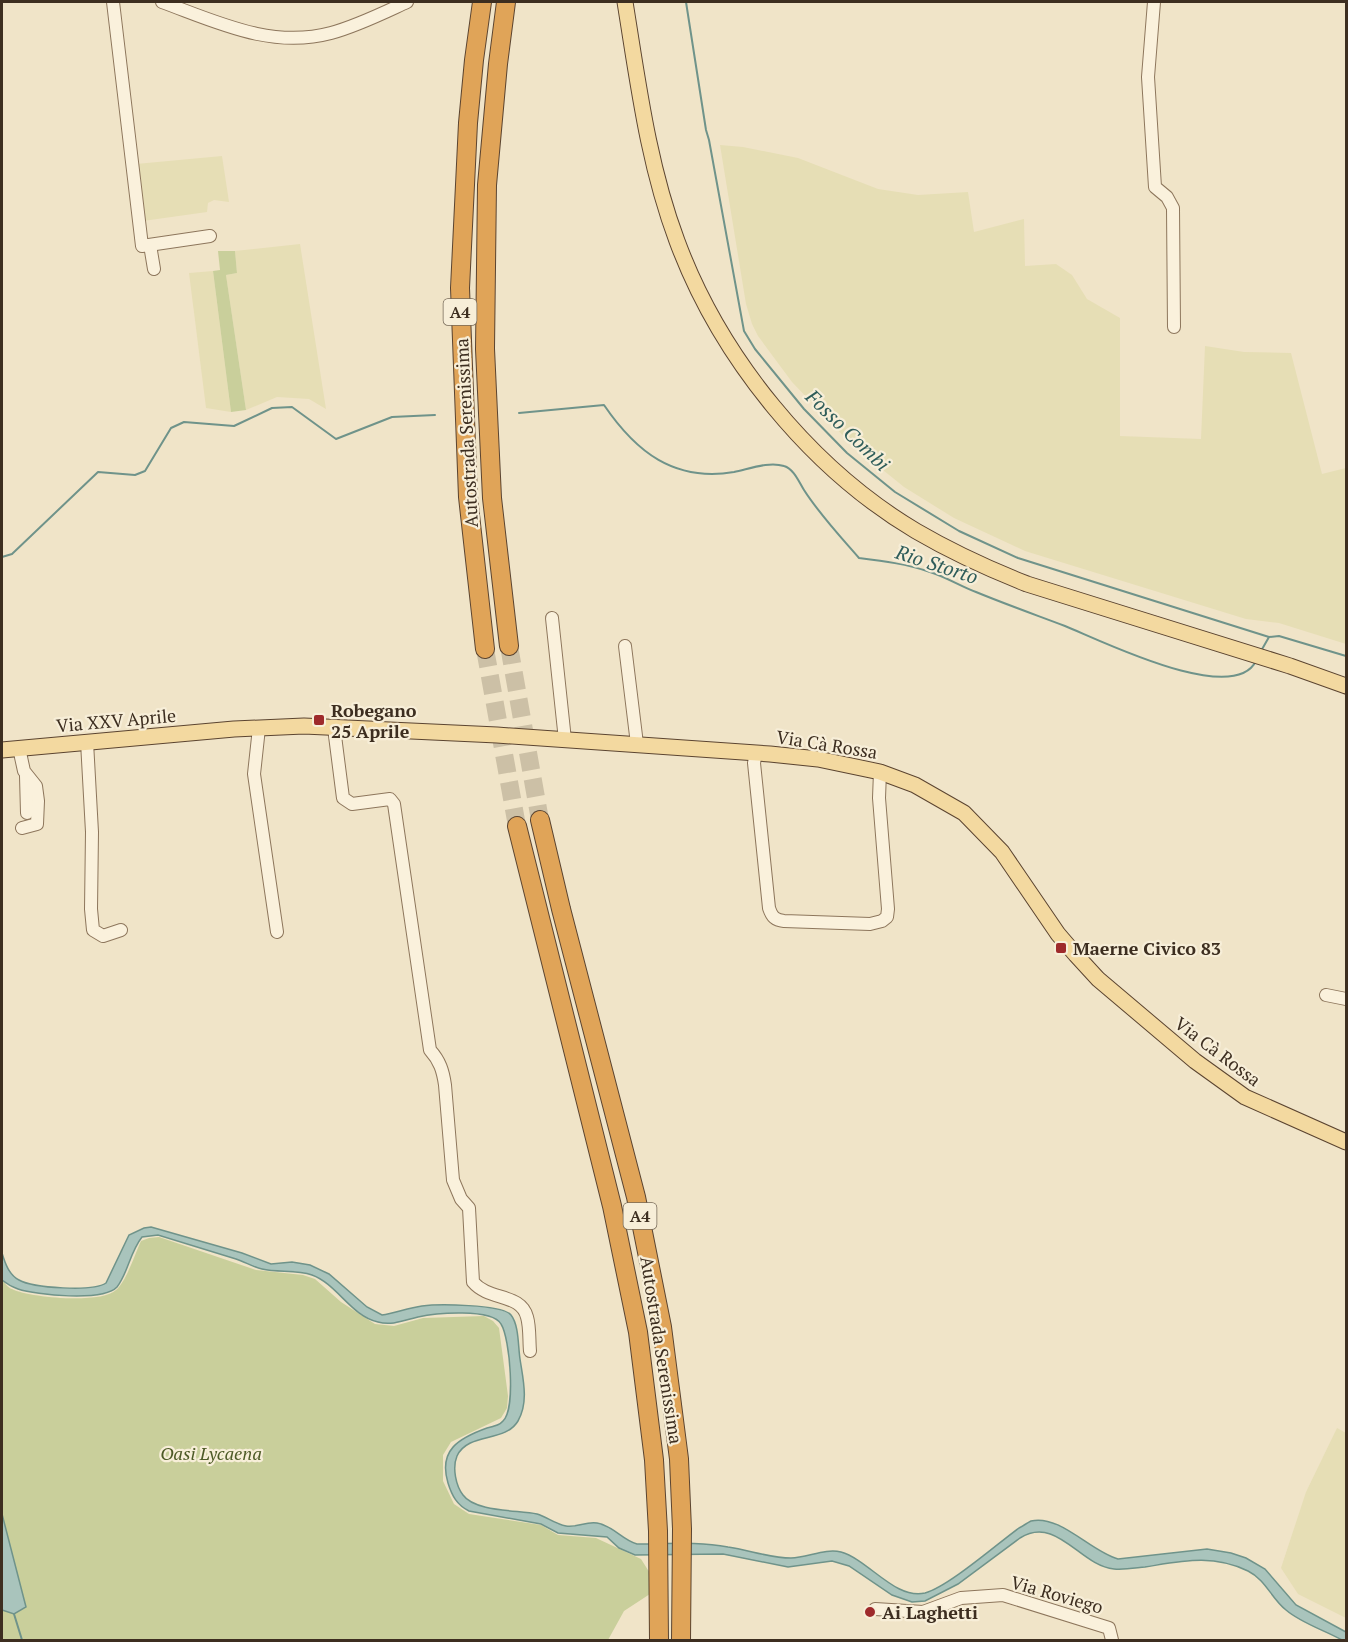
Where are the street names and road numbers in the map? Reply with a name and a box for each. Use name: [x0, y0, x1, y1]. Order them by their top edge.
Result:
road number: A4: [444, 299, 476, 325]
street label: Autostrada Serenissima: [449, 338, 483, 528]
street label: Via XXV Aprile: [55, 703, 177, 737]
street label: Via Cà Rossa: [775, 724, 879, 764]
street label: Via Cà Rossa: [1170, 1011, 1266, 1091]
road number: A4: [624, 1203, 656, 1229]
street label: Autostrada Serenissima: [635, 1254, 689, 1446]
street label: Via Roviego: [1008, 1569, 1106, 1619]

